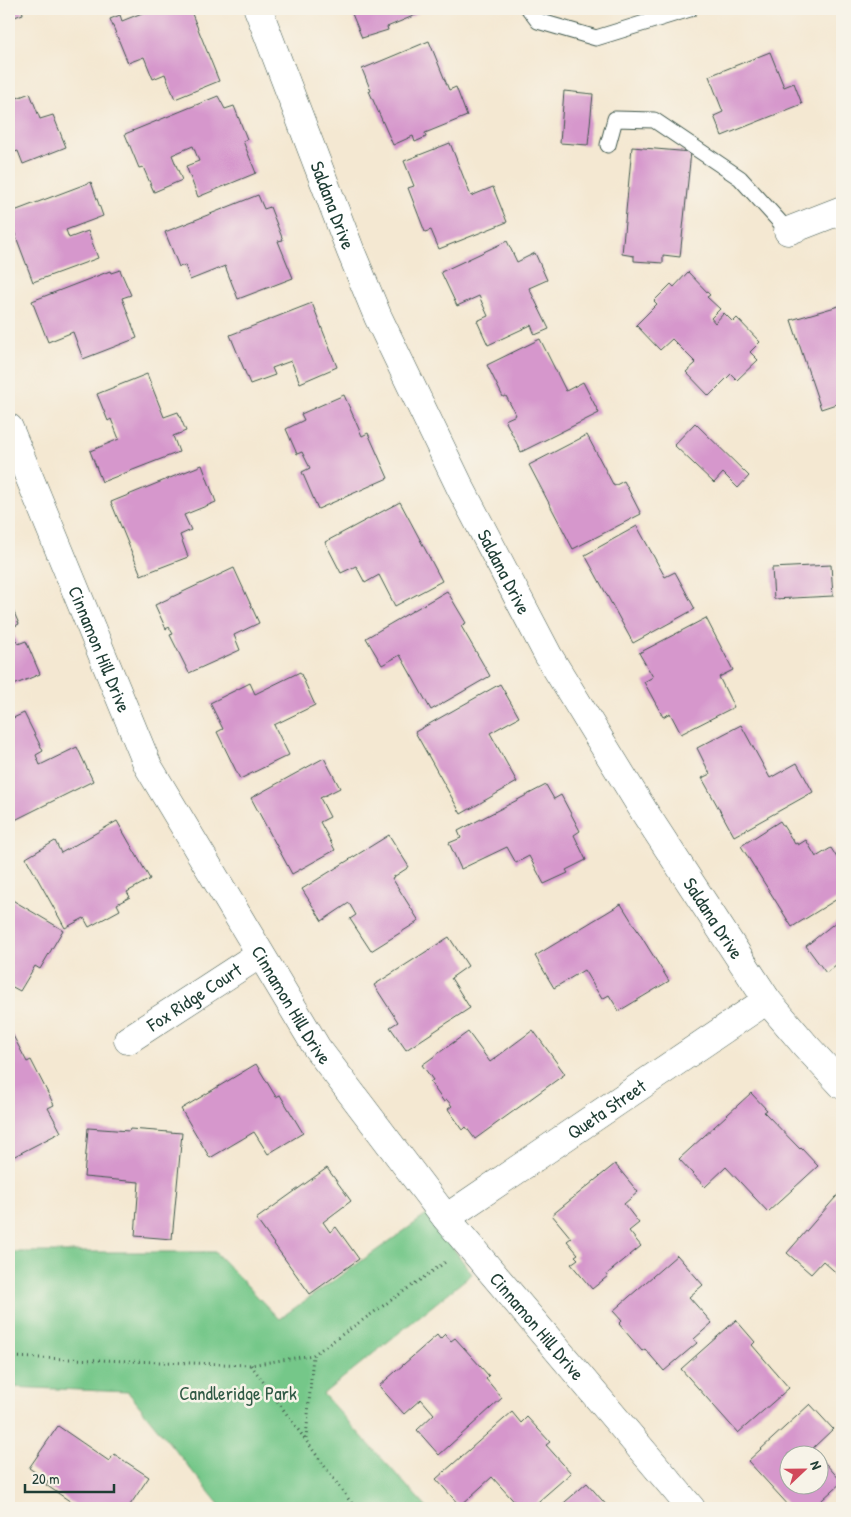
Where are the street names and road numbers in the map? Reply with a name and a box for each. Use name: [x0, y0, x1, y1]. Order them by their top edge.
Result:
street label: Saldana Drive: [304, 157, 362, 253]
street label: Saldana Drive: [471, 525, 538, 619]
street label: Cinnamon Hill Drive: [62, 582, 138, 717]
street label: Saldana Drive: [678, 872, 750, 964]
street label: Cinnamon Hill Drive: [245, 941, 338, 1070]
street label: Fox Ridge Court: [141, 956, 247, 1038]
street label: Queta Street: [562, 1073, 652, 1145]
street label: Cinnamon Hill Drive: [484, 1266, 591, 1386]

